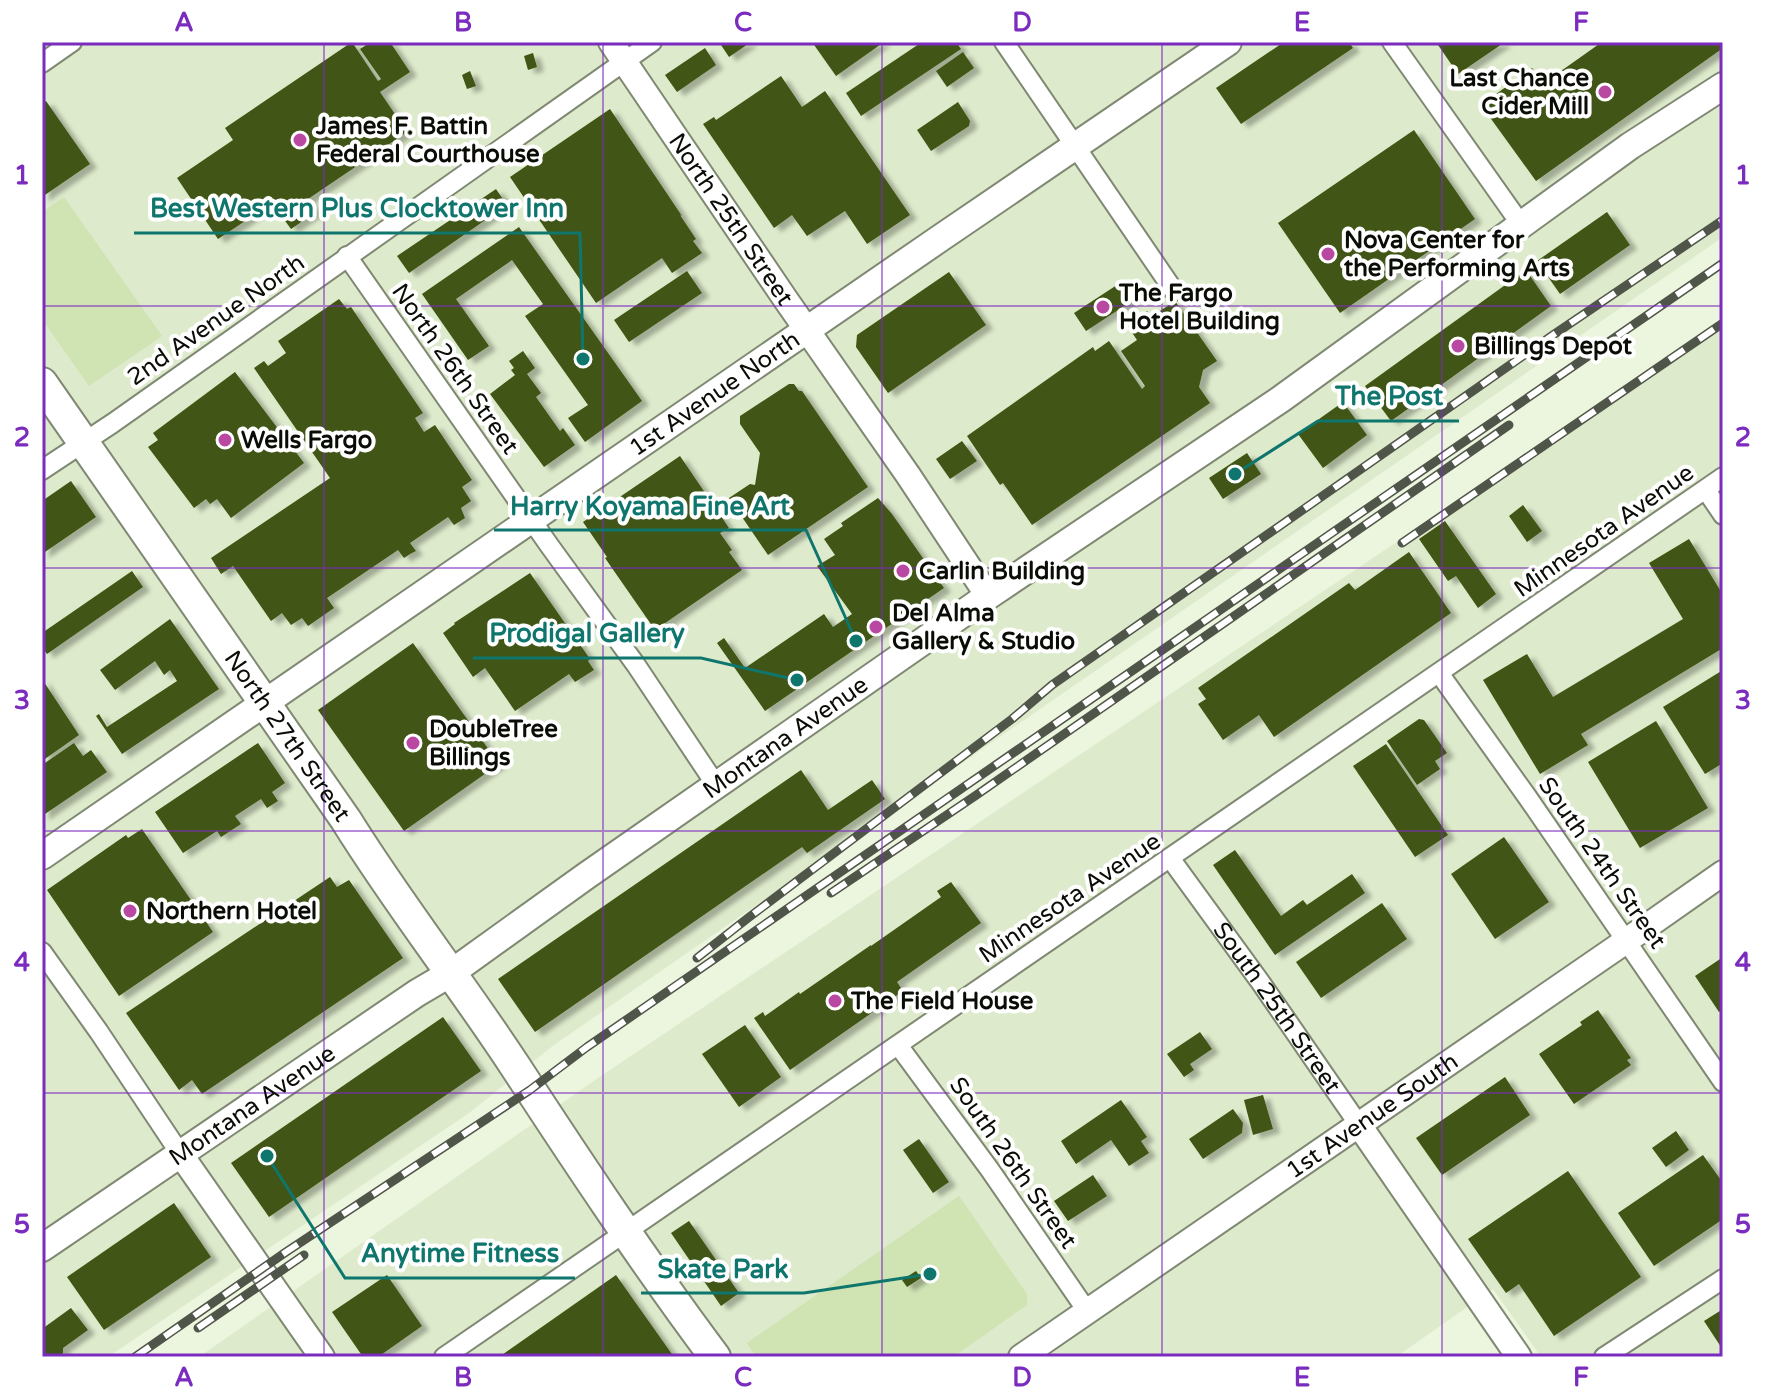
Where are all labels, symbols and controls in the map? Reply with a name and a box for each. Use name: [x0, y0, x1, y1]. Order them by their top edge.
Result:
text: A: [174, 7, 194, 38]
text: B: [454, 7, 472, 38]
text: C: [734, 7, 752, 38]
text: D: [1012, 7, 1032, 38]
text: E: [1294, 7, 1310, 38]
text: F: [1573, 7, 1589, 38]
place label: Last Chance Cider Mill: [1449, 64, 1589, 121]
marker: Last Chance Cider Mill: [1596, 83, 1614, 101]
place label: James F. Battin Federal Courthouse: [315, 112, 540, 169]
street label: North 25th Street: [663, 128, 800, 311]
marker: James F. Battin Federal Courthouse: [291, 131, 309, 149]
text: 1: [14, 160, 30, 191]
text: 1: [1735, 160, 1751, 191]
callout: Best Western Plus Clocktower Inn: [134, 183, 580, 233]
text: Best Western Plus Clocktower Inn: [150, 193, 564, 224]
place label: Nova Center for the Performing Arts: [1344, 226, 1570, 283]
marker: Nova Center for the Performing Arts: [1319, 245, 1337, 263]
street label: 2nd Avenue North: [122, 248, 310, 392]
street label: North 26th Street: [385, 278, 525, 460]
place label: The Fargo Hotel Building: [1118, 279, 1280, 336]
marker: The Fargo Hotel Building: [1094, 298, 1112, 316]
street label: 1st Avenue North: [623, 325, 805, 462]
place label: Billings Depot: [1474, 332, 1633, 361]
marker: Billings Depot: [1449, 337, 1467, 355]
callout: The Post: [1318, 371, 1459, 421]
text: The Post: [1334, 381, 1443, 412]
text: 2: [14, 422, 30, 453]
text: 2: [1735, 422, 1751, 453]
place label: Wells Fargo: [241, 426, 372, 455]
marker: Wells Fargo: [216, 431, 234, 449]
street label: Minnesota Avenue: [1509, 458, 1699, 604]
callout: Harry Koyama Fine Art: [494, 480, 806, 530]
text: Harry Koyama Fine Art: [510, 491, 790, 522]
place label: Carlin Building: [919, 557, 1085, 586]
marker: Carlin Building: [894, 562, 912, 580]
place label: Del Alma Gallery & Studio: [892, 599, 1075, 656]
callout: Prodigal Gallery: [473, 608, 701, 658]
text: Prodigal Gallery: [489, 618, 685, 649]
marker: Del Alma Gallery & Studio: [867, 618, 885, 636]
street label: North 27th Street: [218, 645, 357, 827]
street label: Montana Avenue: [697, 670, 873, 805]
text: 3: [14, 685, 30, 716]
text: 3: [1735, 685, 1751, 716]
place label: DoubleTree Billings: [429, 715, 558, 772]
marker: DoubleTree Billings: [404, 734, 422, 752]
street label: South 24th Street: [1532, 772, 1672, 954]
street label: Minnesota Avenue: [974, 827, 1166, 969]
place label: Northern Hotel: [146, 897, 317, 926]
marker: Northern Hotel: [121, 902, 139, 920]
street label: South 25th Street: [1207, 916, 1347, 1099]
text: 4: [14, 947, 30, 978]
text: 4: [1735, 947, 1751, 978]
place label: The Field House: [850, 987, 1034, 1016]
marker: The Field House: [826, 992, 844, 1010]
street label: Montana Avenue: [163, 1038, 341, 1172]
street label: 1st Avenue South: [1281, 1046, 1463, 1185]
street label: South 26th Street: [943, 1072, 1083, 1254]
text: 5: [14, 1209, 30, 1240]
text: 5: [1735, 1209, 1751, 1240]
callout: Anytime Fitness: [345, 1228, 575, 1278]
text: Anytime Fitness: [361, 1238, 559, 1269]
callout: Skate Park: [641, 1243, 804, 1293]
text: Skate Park: [658, 1254, 788, 1285]
text: A: [174, 1362, 194, 1393]
text: B: [454, 1362, 472, 1393]
text: C: [734, 1362, 752, 1393]
text: D: [1012, 1362, 1032, 1393]
text: E: [1294, 1362, 1310, 1393]
text: F: [1573, 1362, 1589, 1393]

